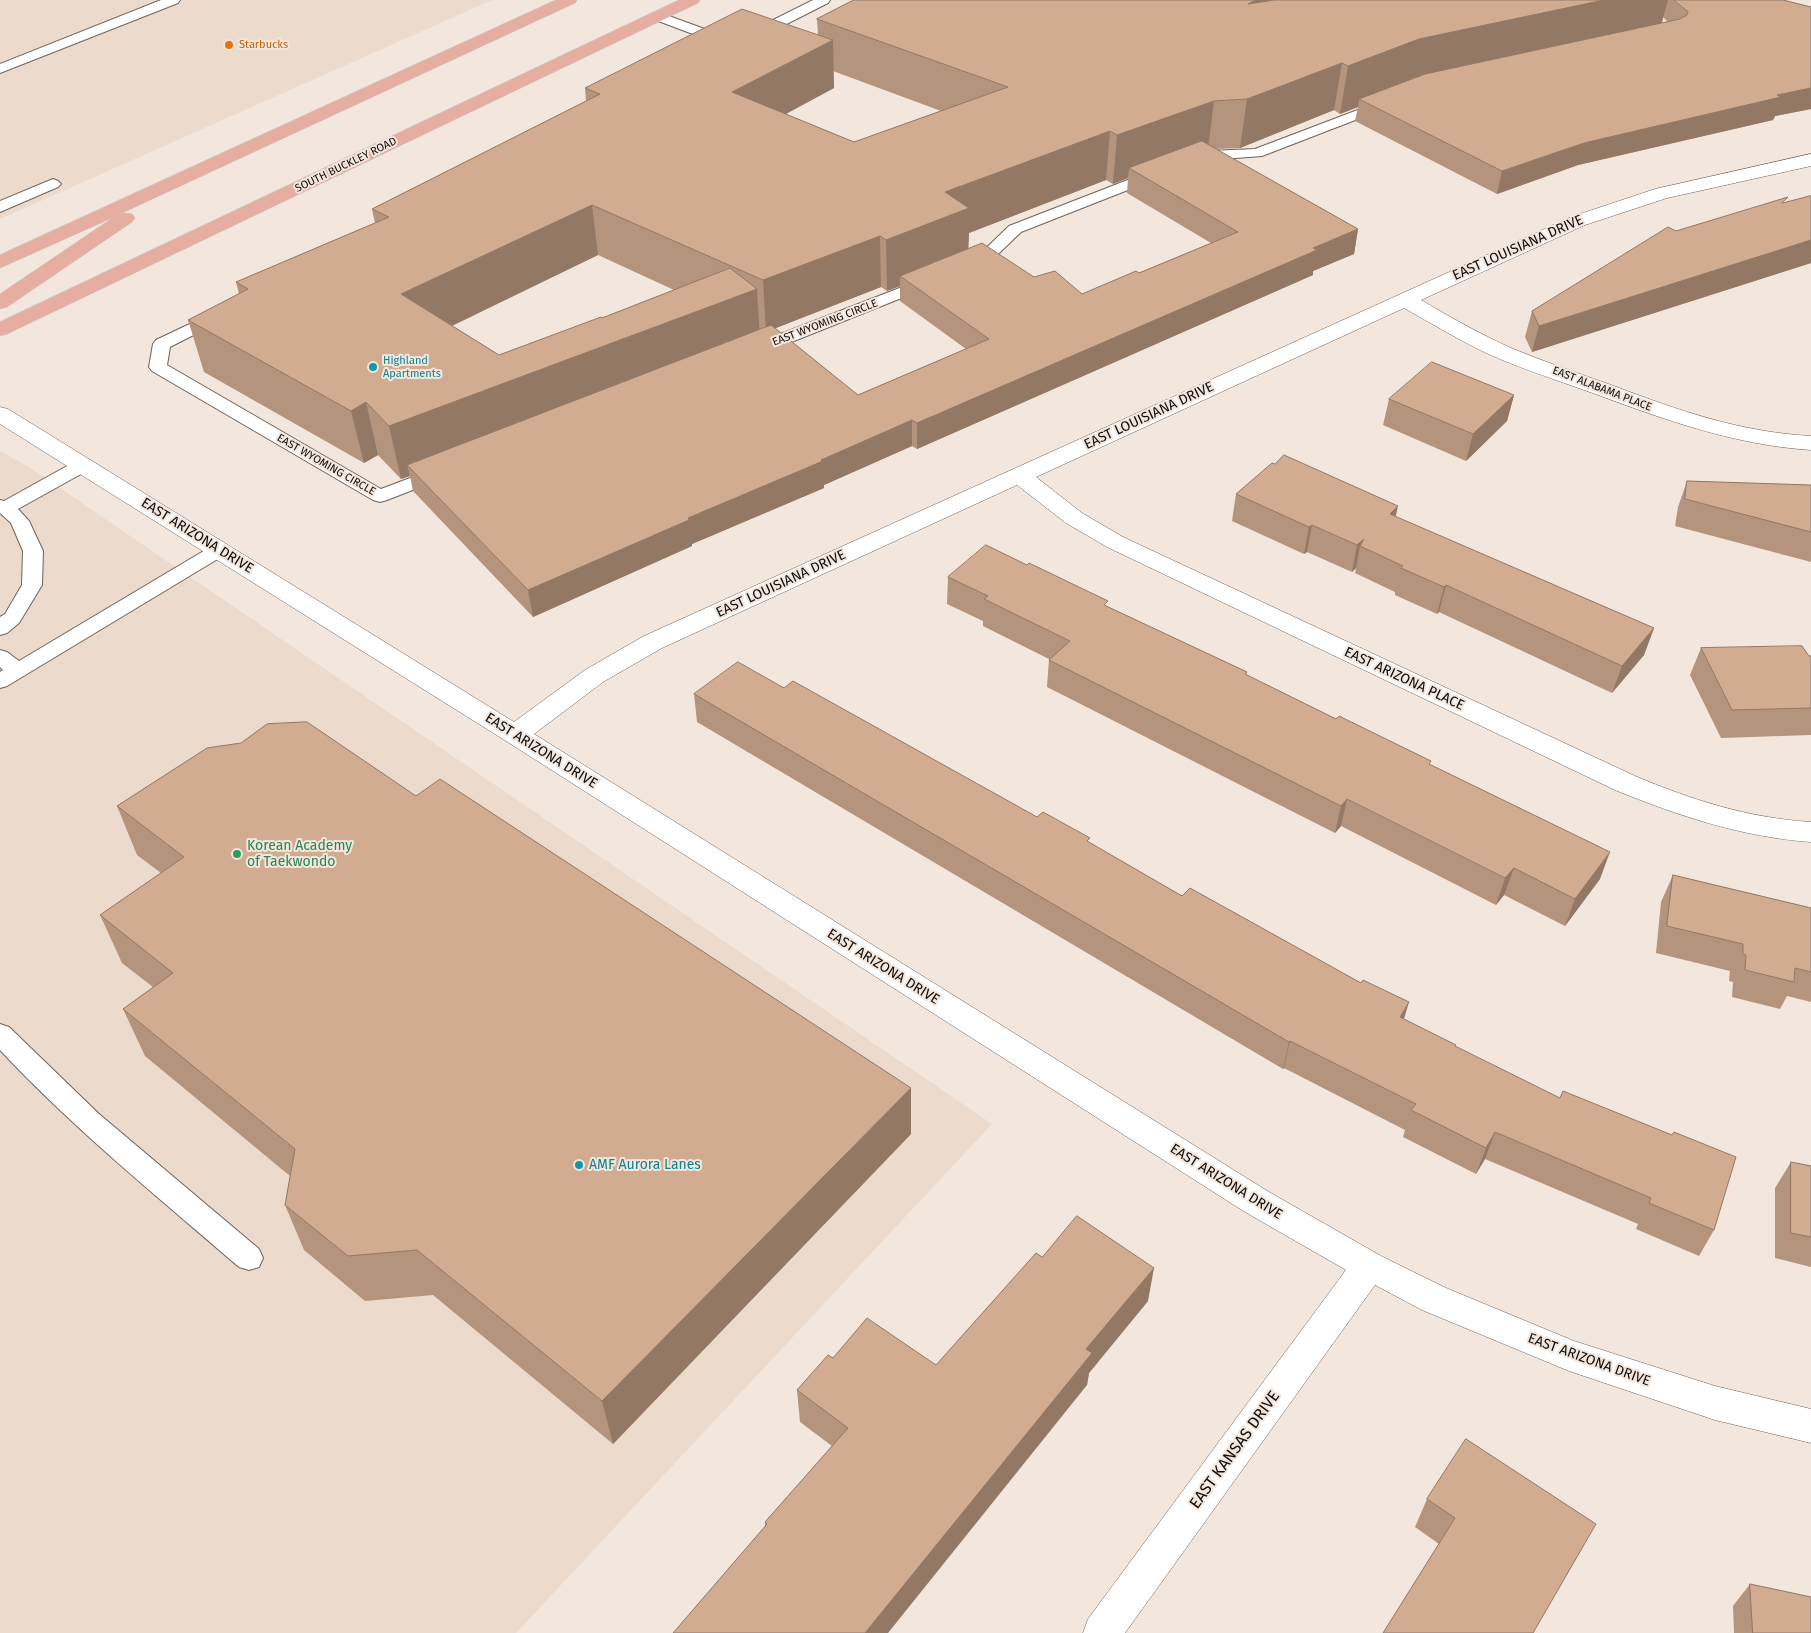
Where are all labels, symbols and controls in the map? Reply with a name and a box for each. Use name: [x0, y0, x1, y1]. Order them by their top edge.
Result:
place label: Starbucks: [239, 38, 288, 52]
marker: Starbucks: [223, 39, 235, 51]
street label: SOUTH BUCKLEY ROAD: [293, 135, 399, 195]
street label: EAST LOUISIANA DRIVE: [1450, 212, 1586, 284]
street label: EAST WYOMING CIRCLE: [771, 297, 879, 349]
place label: Highland Apartments: [383, 354, 441, 380]
marker: Highland Apartments: [367, 361, 379, 373]
street label: EAST ALABAMA PLACE: [1550, 364, 1654, 414]
street label: EAST LOUISIANA DRIVE: [1081, 379, 1217, 453]
street label: EAST WYOMING CIRCLE: [274, 431, 378, 499]
street label: EAST ARIZONA DRIVE: [138, 495, 256, 577]
street label: EAST LOUISIANA DRIVE: [713, 547, 849, 621]
street label: EAST ARIZONA PLACE: [1341, 644, 1467, 714]
street label: EAST ARIZONA DRIVE: [482, 710, 600, 792]
place label: Korean Academy of Taekwondo: [247, 838, 352, 870]
marker: Korean Academy of Taekwondo: [231, 848, 243, 860]
street label: EAST ARIZONA DRIVE: [824, 926, 942, 1008]
street label: EAST ARIZONA DRIVE: [1167, 1141, 1285, 1223]
place label: AMF Aurora Lanes: [589, 1157, 701, 1173]
marker: AMF Aurora Lanes: [573, 1159, 585, 1171]
street label: EAST ARIZONA DRIVE: [1525, 1330, 1653, 1390]
street label: EAST KANSAS DRIVE: [1186, 1387, 1284, 1513]

